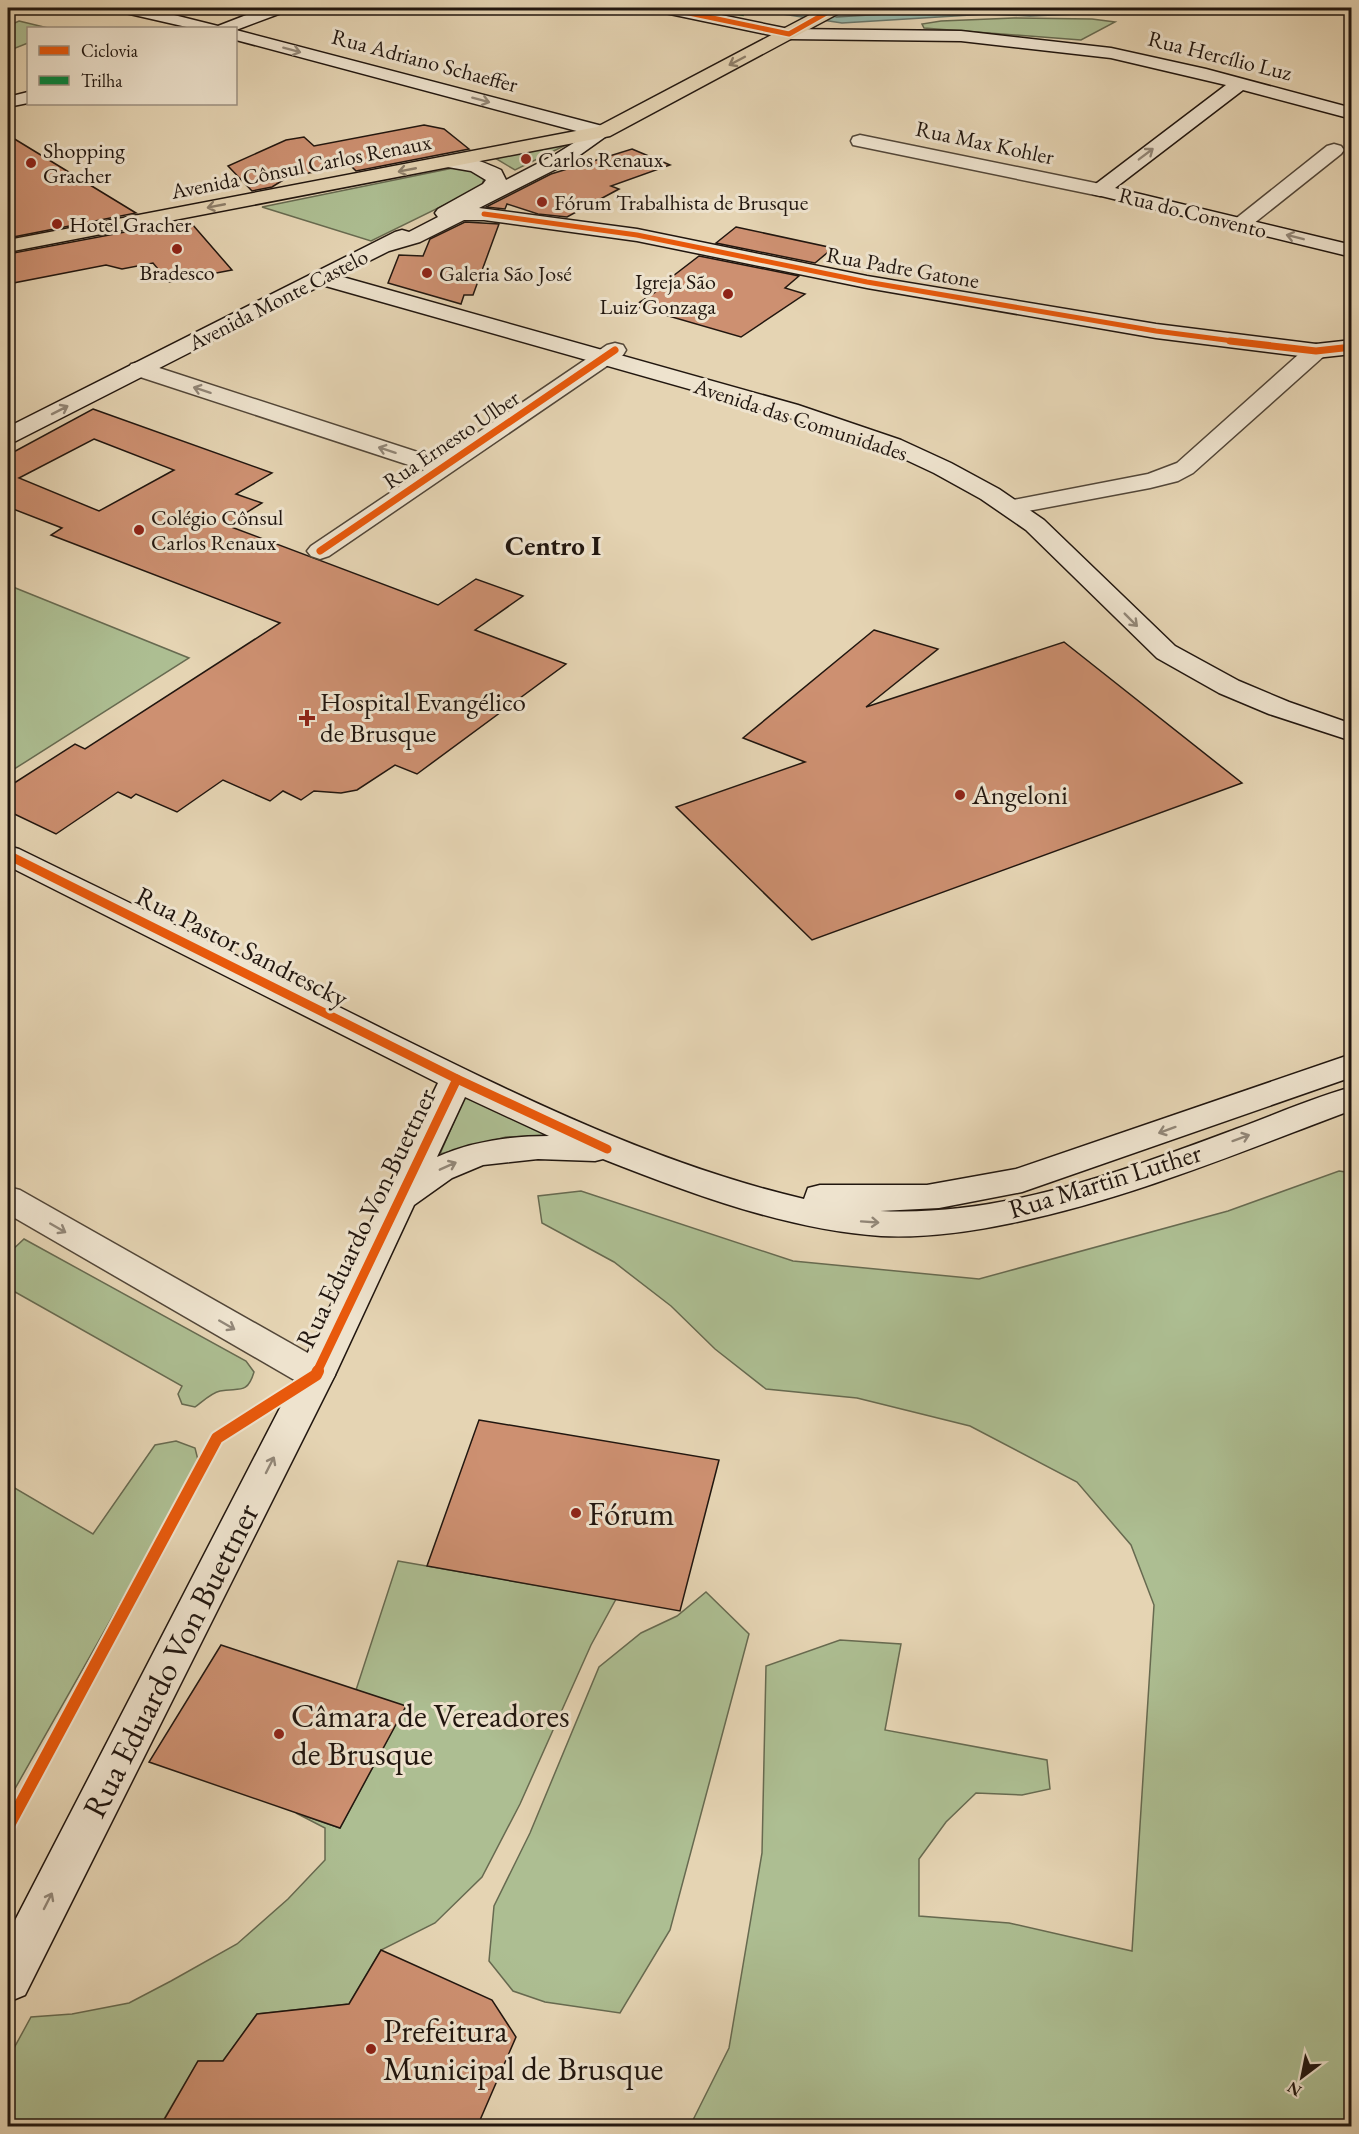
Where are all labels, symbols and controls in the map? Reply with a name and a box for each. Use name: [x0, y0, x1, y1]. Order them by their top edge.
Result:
street label: Rua Adriano Schaeffer: [329, 22, 522, 99]
street label: Rua Hercílio Luz: [1145, 24, 1296, 88]
legend: [27, 27, 237, 105]
text: Ciclovia: [81, 39, 139, 62]
one-way arrow: [282, 45, 301, 56]
one-way arrow: [728, 56, 746, 67]
text: Trilha: [81, 69, 123, 92]
one-way arrow: [471, 94, 490, 106]
street label: Rua Max Kohler: [913, 114, 1057, 171]
street label: Avenida Cônsul Carlos Renaux: [168, 127, 434, 206]
place label: Shopping Gracher: [43, 136, 125, 190]
place label: Carlos Renaux: [538, 145, 664, 174]
one-way arrow: [1138, 148, 1154, 161]
marker: Carlos Renaux: [519, 152, 533, 166]
marker: Shopping Gracher: [24, 156, 38, 170]
one-way arrow: [398, 165, 418, 176]
street label: Rua do Convento: [1116, 180, 1270, 245]
place label: Fórum Trabalhista de Brusque: [554, 188, 809, 217]
marker: Fórum Trabalhista de Brusque: [535, 195, 549, 209]
one-way arrow: [206, 201, 226, 212]
place label: Hotel Gracher: [69, 210, 192, 239]
marker: Hotel Gracher: [50, 217, 64, 231]
one-way arrow: [1285, 231, 1304, 243]
street label: Rua Padre Gatone: [824, 240, 982, 295]
marker: Bradesco: [170, 242, 184, 256]
street label: Avenida Monte Castelo: [183, 242, 373, 358]
place label: Bradesco: [139, 258, 215, 287]
place label: Galeria São José: [439, 259, 572, 288]
marker: Galeria São José: [420, 266, 434, 280]
place label: Igreja São Luiz Gonzaga: [600, 267, 716, 321]
marker: Igreja São Luiz Gonzaga: [721, 287, 735, 301]
street label: Avenida das Comunidades: [689, 371, 911, 468]
street label: Rua Ernesto Ulber: [377, 383, 526, 496]
one-way arrow: [193, 384, 212, 395]
one-way arrow: [50, 403, 68, 415]
one-way arrow: [378, 444, 397, 455]
place label: Colégio Cônsul Carlos Renaux: [151, 503, 283, 557]
marker: Colégio Cônsul Carlos Renaux: [132, 523, 146, 537]
district label: Centro I: [505, 528, 601, 563]
one-way arrow: [1123, 612, 1138, 627]
place label: Hospital Evangélico de Brusque: [320, 684, 526, 750]
marker: Hospital Evangélico de Brusque: [298, 709, 316, 727]
place label: Angeloni: [971, 777, 1068, 812]
marker: Angeloni: [953, 788, 967, 802]
street label: Rua Pastor Sandrescky: [130, 878, 355, 1015]
street label: Rua Eduardo Von Buettner: [288, 1082, 444, 1353]
one-way arrow: [1158, 1125, 1177, 1136]
one-way arrow: [1232, 1132, 1250, 1143]
street label: Rua Martin Luther: [1004, 1135, 1206, 1226]
one-way arrow: [439, 1160, 457, 1171]
one-way arrow: [859, 1217, 879, 1228]
one-way arrow: [49, 1222, 66, 1234]
one-way arrow: [218, 1319, 235, 1331]
one-way arrow: [264, 1457, 276, 1475]
place label: Fórum: [588, 1492, 674, 1535]
street label: Rua Eduardo Von Buettner: [72, 1496, 268, 1825]
marker: Fórum: [569, 1506, 583, 1520]
place label: Câmara de Vereadores de Brusque: [291, 1694, 570, 1775]
marker: Câmara de Vereadores de Brusque: [272, 1727, 286, 1741]
one-way arrow: [42, 1892, 54, 1910]
place label: Prefeitura Municipal de Brusque: [383, 2009, 664, 2090]
marker: Prefeitura Municipal de Brusque: [364, 2042, 378, 2056]
north arrow: [1272, 2047, 1332, 2107]
text: N: [1283, 2077, 1305, 2102]

